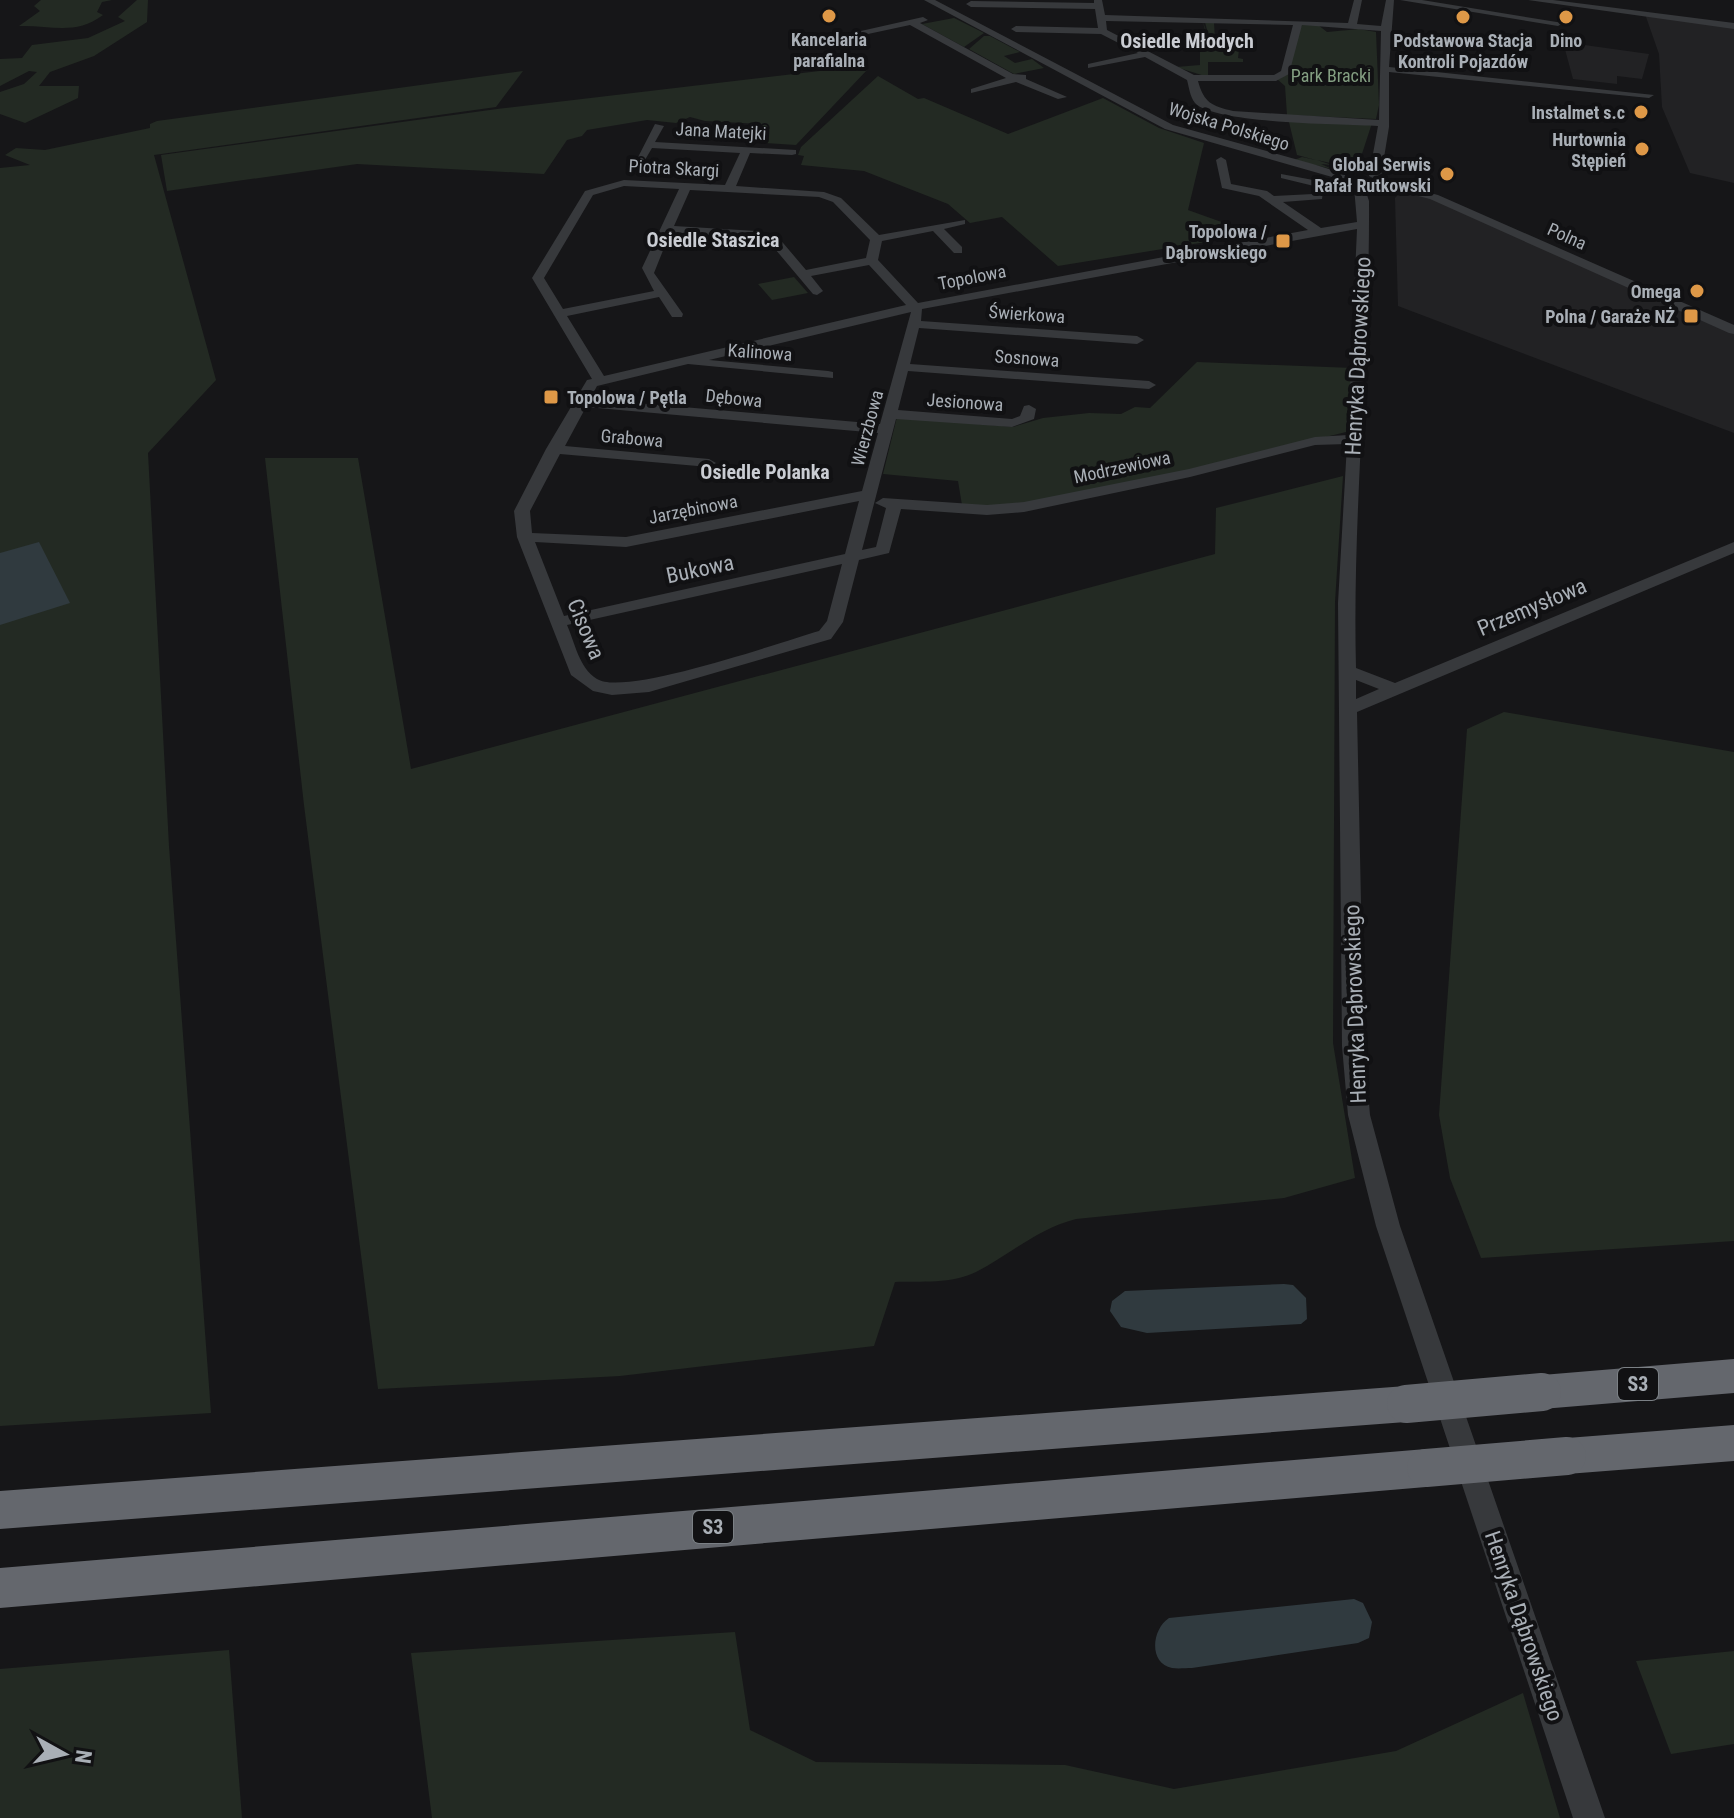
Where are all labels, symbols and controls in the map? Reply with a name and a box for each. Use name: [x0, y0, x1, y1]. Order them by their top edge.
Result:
marker: Kancelaria parafialna: [820, 7, 838, 25]
marker: Podstawowa Stacja Kontroli Pojazdów: [1454, 8, 1472, 26]
marker: Dino: [1557, 8, 1575, 26]
place label: Kancelaria parafialna: [791, 29, 867, 71]
district label: Osiedle Młodych: [1120, 29, 1254, 53]
place label: Podstawowa Stacja Kontroli Pojazdów: [1393, 30, 1533, 72]
place label: Dino: [1550, 30, 1582, 51]
park label: Park Bracki: [1291, 65, 1371, 86]
street label: Wojska Polskiego: [1166, 98, 1292, 154]
place label: Instalmet s.c: [1531, 102, 1625, 123]
marker: Instalmet s.c: [1632, 103, 1650, 121]
street label: Jana Matejki: [675, 118, 767, 144]
place label: Hurtownia Stępień: [1552, 129, 1626, 171]
marker: Hurtownia Stępień: [1633, 140, 1651, 158]
place label: Global Serwis Rafał Rutkowski: [1314, 154, 1431, 196]
street label: Piotra Skargi: [628, 155, 720, 181]
marker: Global Serwis Rafał Rutkowski: [1438, 165, 1456, 183]
street label: Polna: [1544, 218, 1590, 254]
place label: Topolowa / Dąbrowskiego: [1165, 221, 1267, 263]
district label: Osiedle Staszica: [646, 228, 780, 252]
marker: Topolowa / Dąbrowskiego: [1274, 232, 1292, 250]
street label: Henryka Dąbrowskiego: [1340, 256, 1376, 456]
street label: Topolowa: [936, 260, 1008, 294]
place label: Omega: [1631, 281, 1681, 302]
marker: Omega: [1688, 282, 1706, 300]
street label: Świerkowa: [988, 301, 1066, 327]
place label: Polna / Garaże NŻ: [1545, 306, 1675, 327]
marker: Polna / Garaże NŻ: [1682, 307, 1700, 325]
street label: Kalinowa: [727, 339, 793, 365]
street label: Sosnowa: [994, 345, 1060, 371]
street label: Dębowa: [705, 385, 763, 411]
place label: Topolowa / Pętla: [567, 387, 687, 408]
marker: Topolowa / Pętla: [542, 388, 560, 406]
street label: Wierzbowa: [847, 388, 887, 468]
street label: Jesionowa: [926, 389, 1004, 415]
street label: Grabowa: [600, 425, 664, 451]
street label: Modrzewiowa: [1072, 446, 1172, 488]
district label: Osiedle Polanka: [700, 460, 830, 484]
street label: Jarzębinowa: [647, 490, 739, 528]
street label: Bukowa: [664, 550, 736, 588]
street label: Przemysłowa: [1474, 573, 1590, 641]
street label: Cisowa: [562, 595, 610, 663]
street label: Henryka Dąbrowskiego: [1339, 904, 1371, 1104]
road number: S3: [1618, 1368, 1658, 1400]
road number: S3: [693, 1511, 733, 1543]
street label: Henryka Dąbrowskiego: [1480, 1528, 1568, 1724]
north arrow: [24, 1714, 104, 1794]
text: N: [70, 1748, 97, 1765]

